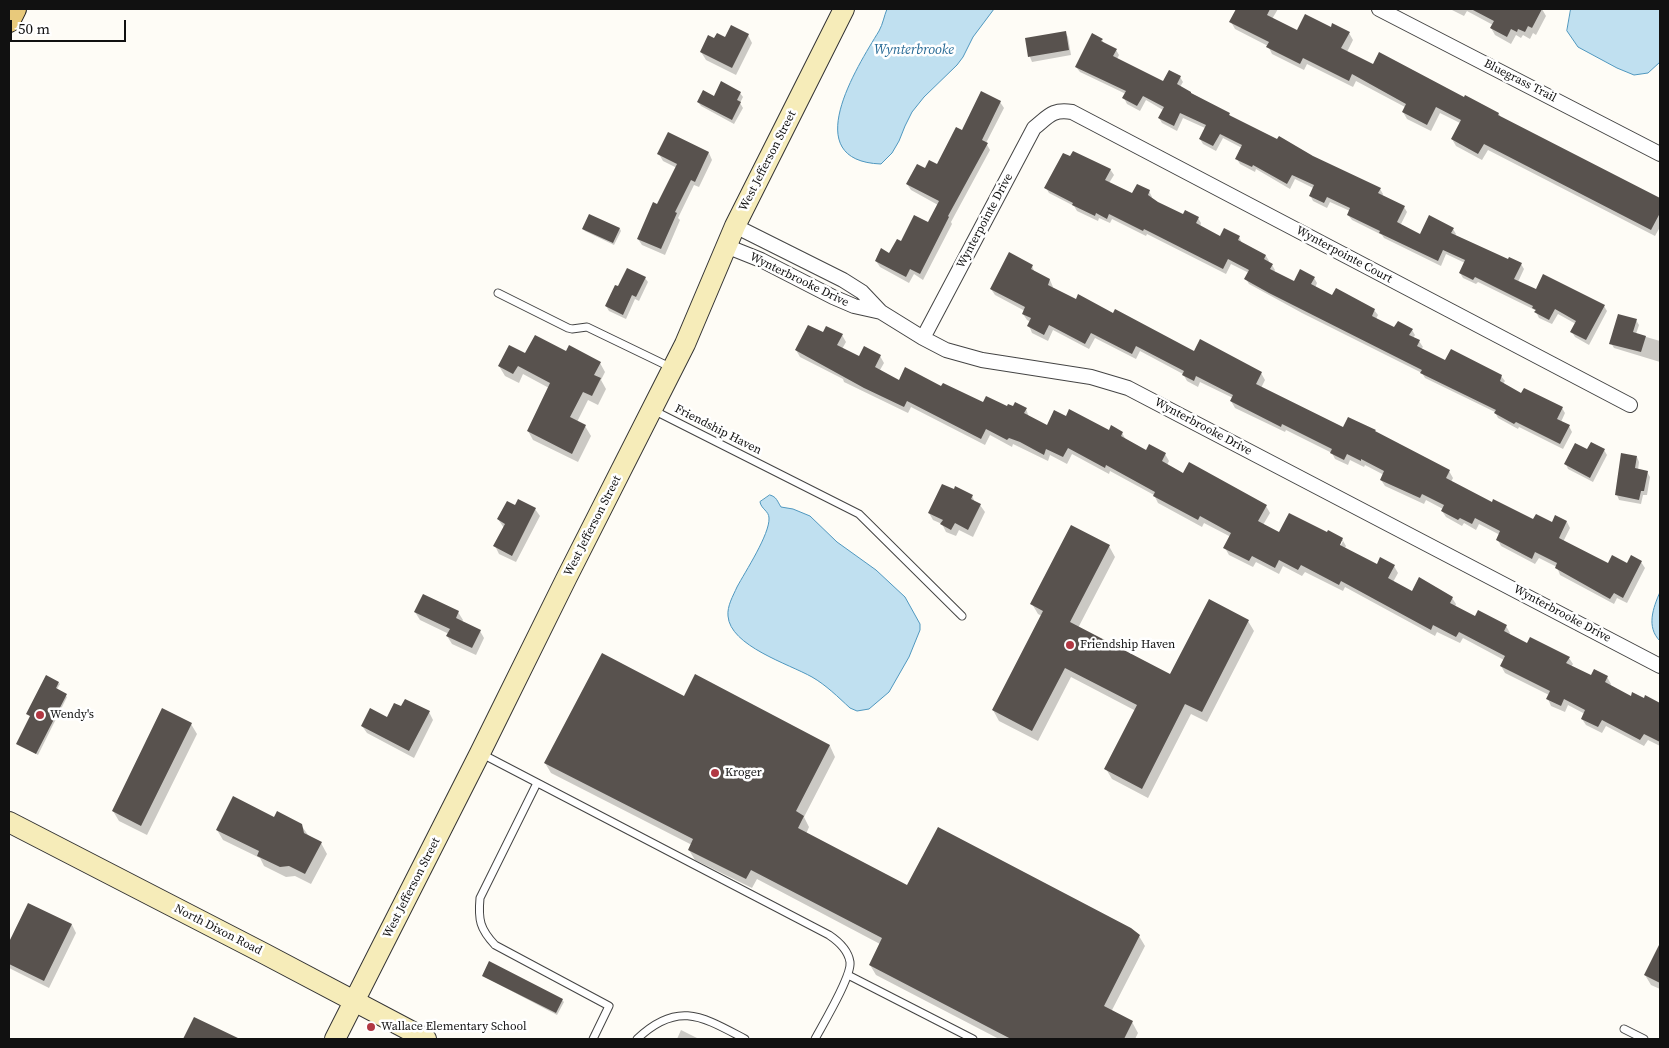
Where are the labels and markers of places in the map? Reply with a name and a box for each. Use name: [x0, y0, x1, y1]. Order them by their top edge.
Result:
place label: Friendship Haven: [1080, 638, 1175, 652]
marker: Friendship Haven: [1064, 639, 1076, 651]
place label: Wendy's: [50, 708, 94, 722]
marker: Wendy's: [34, 709, 46, 721]
place label: Kroger: [725, 766, 762, 780]
marker: Kroger: [709, 767, 721, 779]
place label: Wallace Elementary School: [381, 1020, 527, 1034]
marker: Wallace Elementary School: [365, 1021, 377, 1033]

